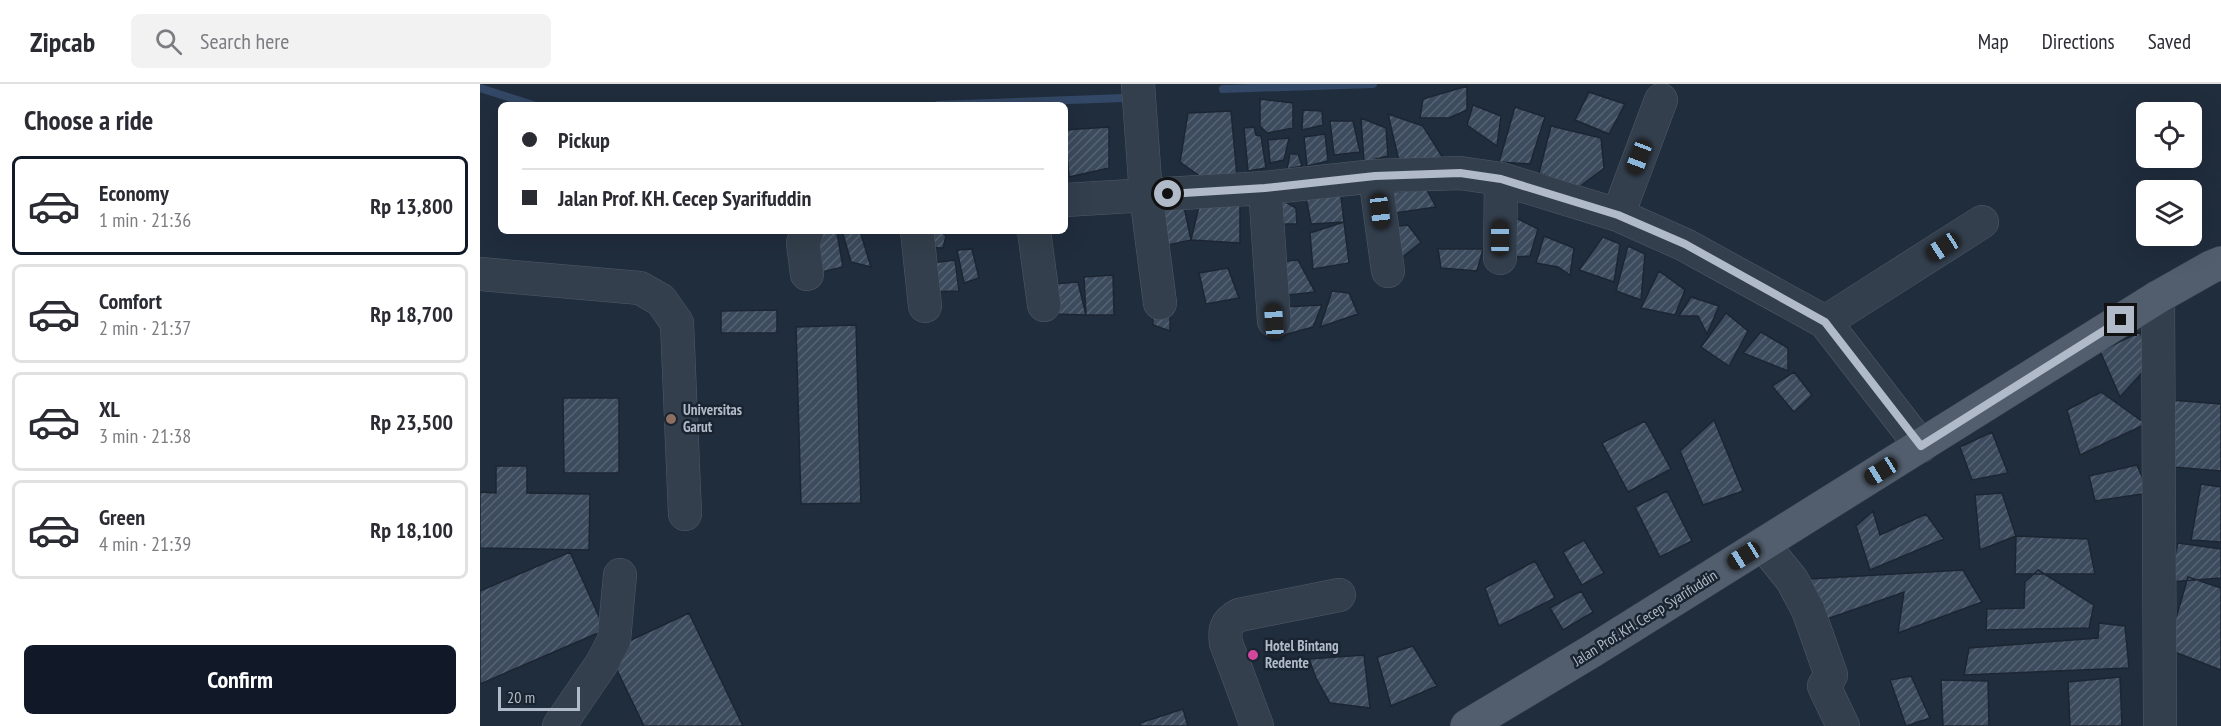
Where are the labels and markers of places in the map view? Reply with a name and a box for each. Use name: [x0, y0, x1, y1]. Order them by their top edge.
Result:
place label: Universitas Garut: [683, 400, 742, 436]
marker: Universitas Garut: [664, 412, 678, 426]
place label: Hotel Bintang Redente: [1265, 636, 1339, 672]
marker: Hotel Bintang Redente: [1246, 648, 1260, 662]

